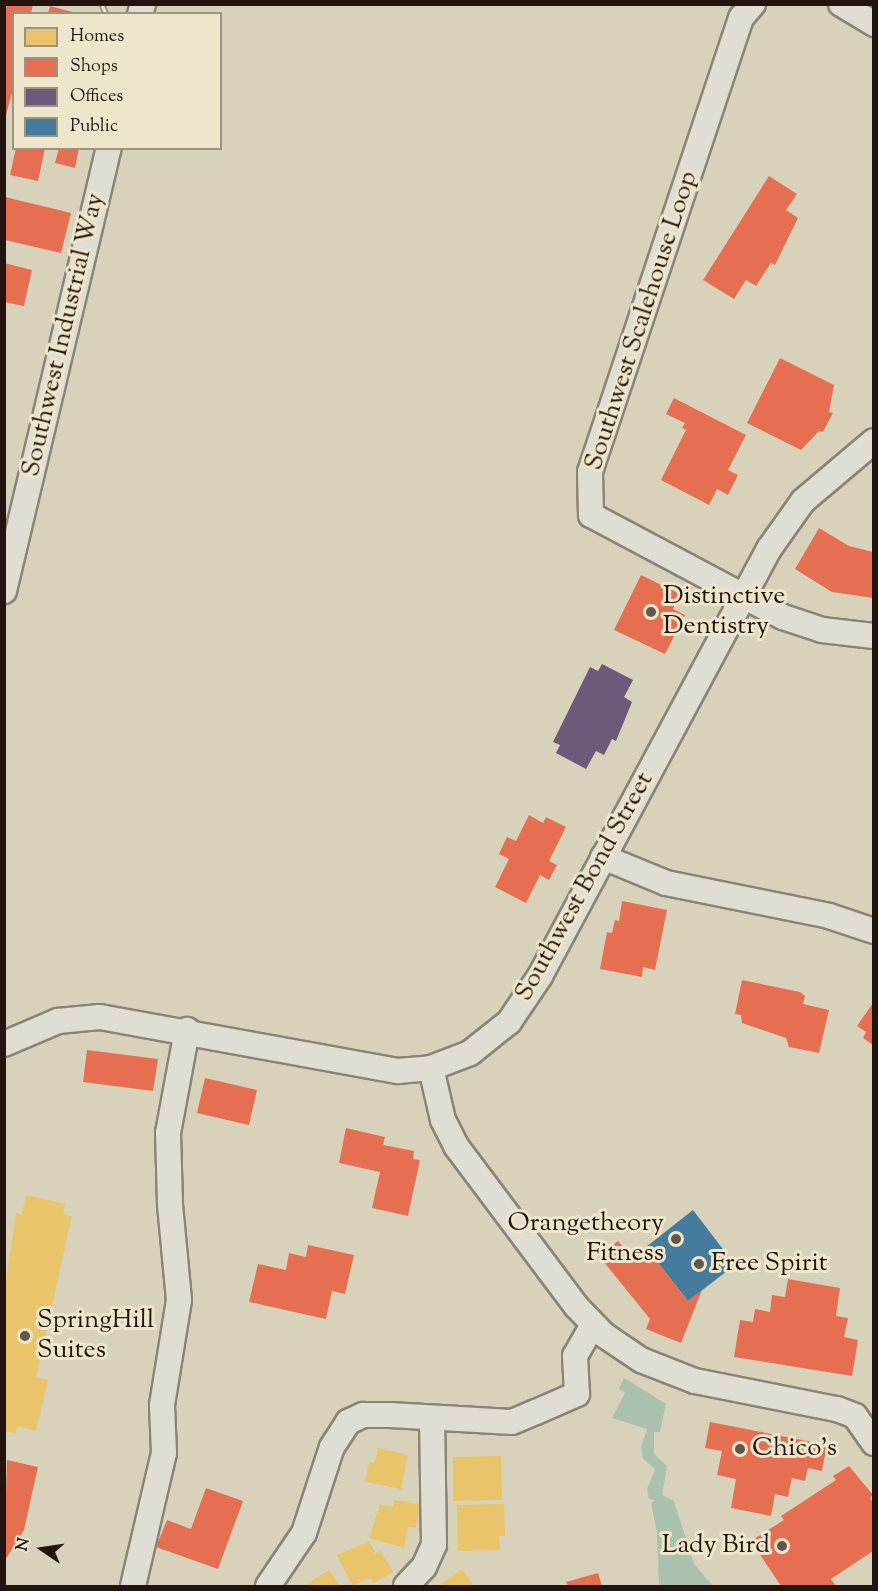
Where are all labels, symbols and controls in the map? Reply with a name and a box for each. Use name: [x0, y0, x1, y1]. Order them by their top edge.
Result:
legend: [12, 12, 222, 150]
text: Homes: [70, 24, 124, 50]
text: Shops: [70, 54, 118, 80]
text: Offices: [70, 84, 123, 110]
text: Public: [70, 114, 118, 140]
street label: Southwest Scalehouse Loop: [579, 168, 705, 474]
street label: Southwest Industrial Way: [16, 190, 112, 480]
place label: Distinctive Dentistry: [663, 581, 785, 642]
marker: Distinctive Dentistry: [644, 605, 658, 619]
street label: Southwest Bond Street: [509, 767, 661, 1007]
place label: Orangetheory Fitness: [508, 1208, 664, 1270]
marker: Orangetheory Fitness: [669, 1232, 683, 1246]
place label: Free Spirit: [711, 1248, 828, 1280]
marker: Free Spirit: [692, 1257, 706, 1271]
place label: SpringHill Suites: [37, 1305, 154, 1366]
marker: SpringHill Suites: [18, 1329, 32, 1343]
place label: Chico's: [752, 1433, 837, 1465]
marker: Chico's: [733, 1442, 747, 1456]
north arrow: [12, 1519, 72, 1579]
place label: Lady Bird: [662, 1530, 770, 1562]
text: N: [11, 1536, 37, 1554]
marker: Lady Bird: [775, 1539, 789, 1553]

